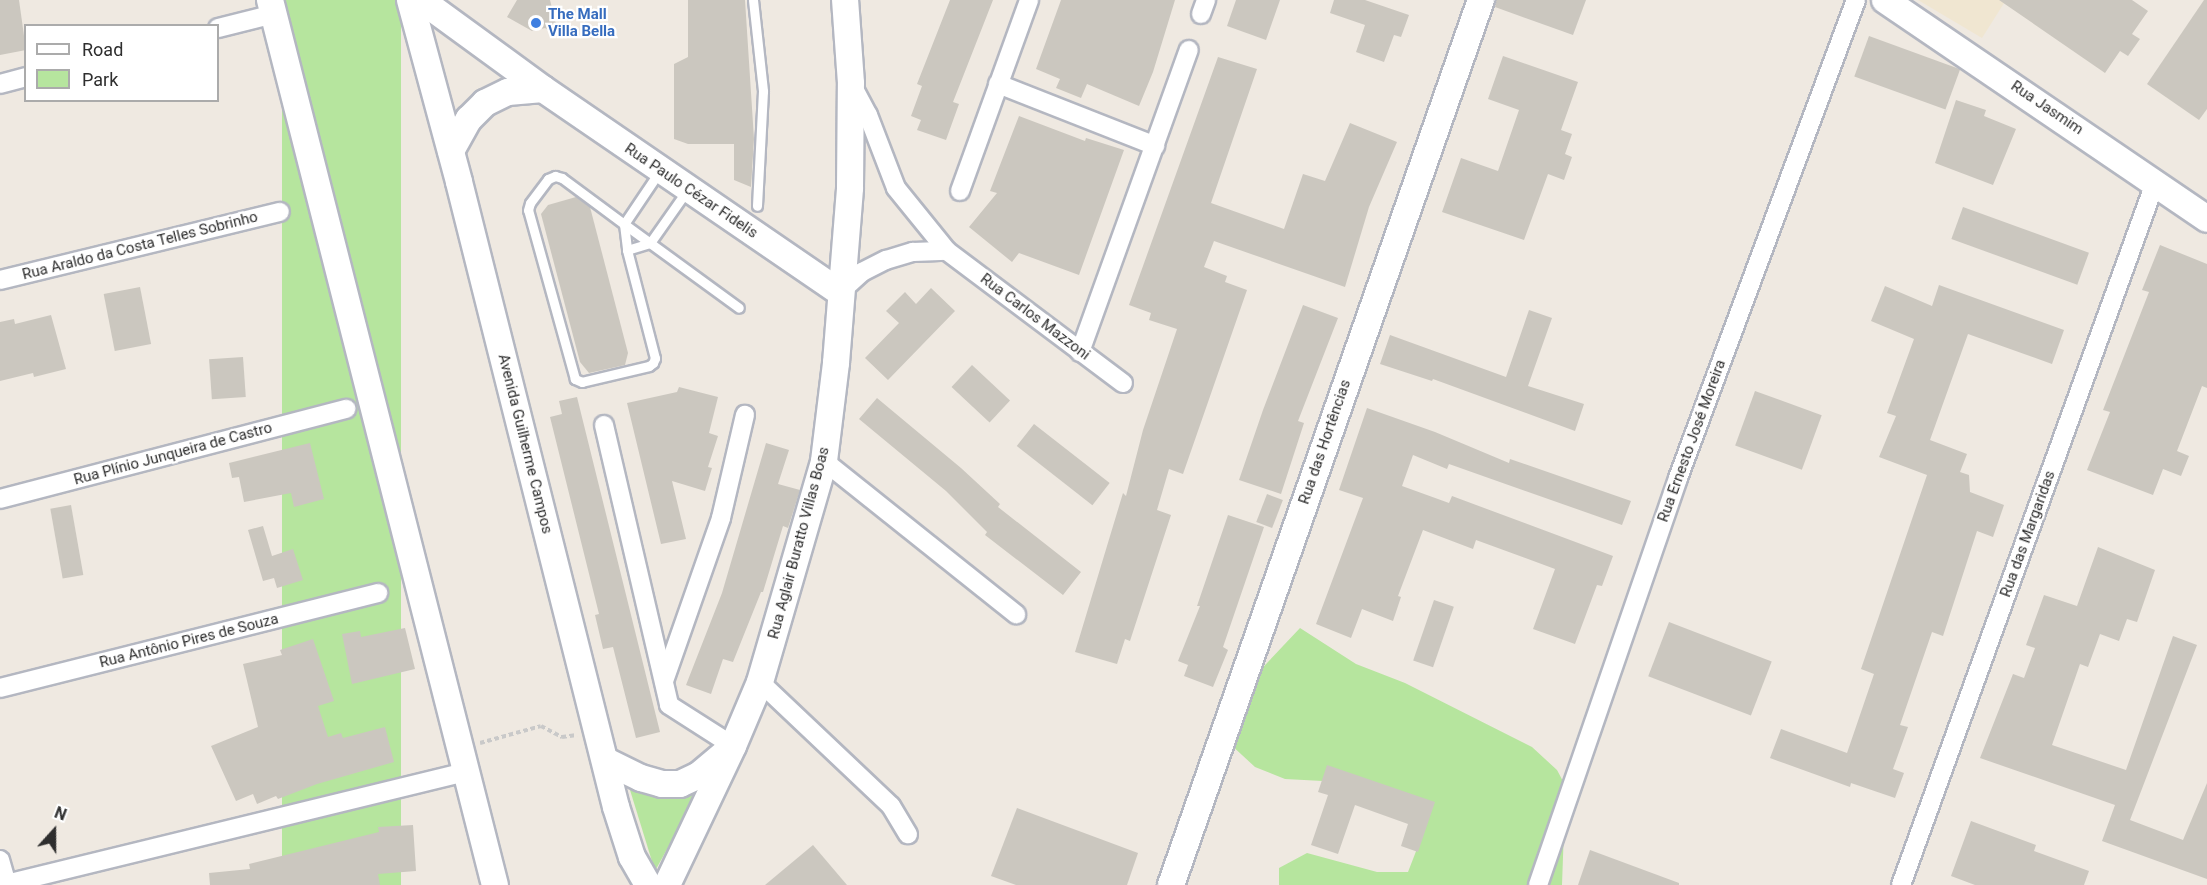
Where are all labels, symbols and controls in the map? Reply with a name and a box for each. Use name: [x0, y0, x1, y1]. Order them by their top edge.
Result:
place label: The Mall Villa Bella: [548, 5, 615, 40]
marker: The Mall Villa Bella: [529, 16, 543, 30]
legend: [24, 24, 219, 102]
text: Road: [82, 39, 123, 60]
text: Park: [82, 69, 118, 90]
street label: Rua Jasmim: [2007, 77, 2087, 139]
street label: Rua Paulo Cézar Fidelis: [621, 140, 761, 242]
street label: Rua Araldo da Costa Telles Sobrinho: [20, 208, 260, 284]
street label: Rua Carlos Mazzoni: [977, 270, 1093, 364]
street label: Avenida Guilherme Campos: [494, 352, 556, 536]
street label: Rua Ernesto José Moreira: [1654, 357, 1730, 525]
street label: Rua das Hortências: [1295, 377, 1355, 507]
street label: Rua Plínio Junqueira de Castro: [72, 419, 274, 489]
street label: Rua Aglair Buratto Villas Boas: [765, 445, 833, 641]
street label: Rua das Margaridas: [1997, 468, 2059, 600]
street label: Rua Antônio Pires de Souza: [98, 610, 280, 672]
north arrow: [24, 801, 84, 861]
text: N: [52, 803, 69, 825]

